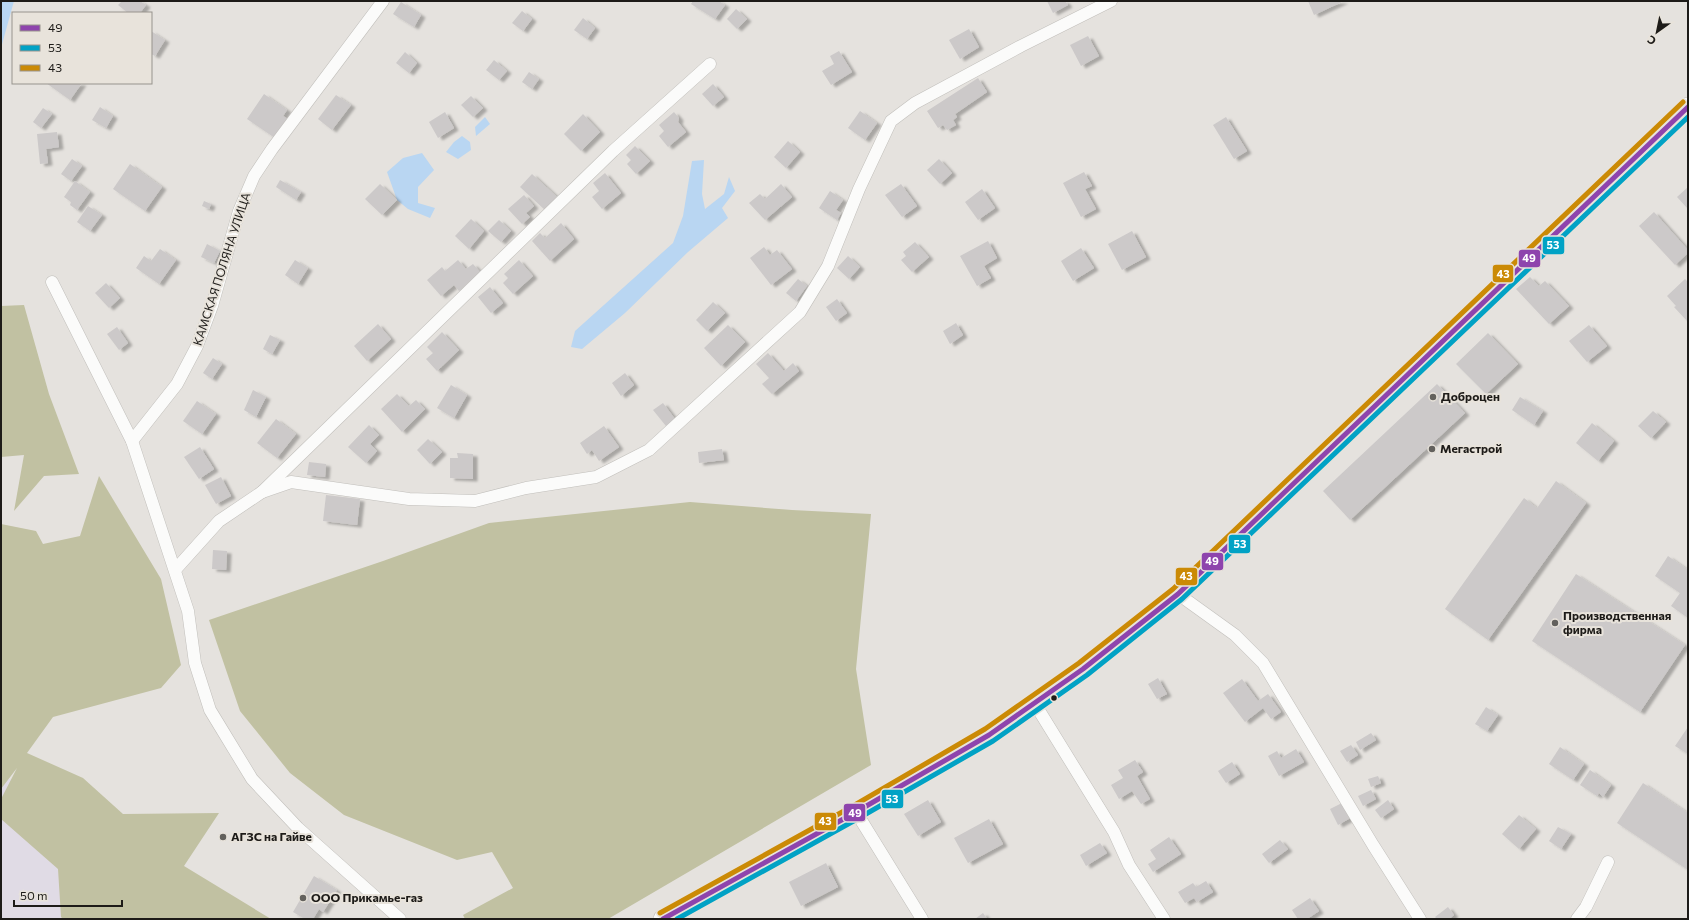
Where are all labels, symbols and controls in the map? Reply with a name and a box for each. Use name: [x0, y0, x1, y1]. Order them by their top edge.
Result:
legend: [12, 12, 152, 84]
north arrow: [1637, 12, 1677, 52]
text: 49: [48, 20, 62, 34]
text: С: [1644, 33, 1658, 48]
text: 53: [48, 40, 62, 54]
text: 43: [48, 60, 62, 74]
street label: КАМСКАЯ ПОЛЯНА УЛИЦА: [190, 190, 252, 347]
line badge: 53: [1542, 236, 1565, 255]
text: 53: [1547, 238, 1559, 251]
line badge: 49: [1518, 249, 1541, 268]
text: 49: [1522, 251, 1536, 264]
line badge: 43: [1492, 264, 1514, 283]
text: 43: [1496, 267, 1510, 280]
place label: Доброцен: [1441, 389, 1500, 403]
marker: Доброцен: [1428, 392, 1438, 402]
place label: Мегастрой: [1440, 441, 1502, 455]
marker: Мегастрой: [1427, 444, 1437, 454]
line badge: 53: [1228, 534, 1251, 554]
text: 53: [1234, 537, 1246, 550]
line badge: 49: [1201, 552, 1224, 571]
text: 49: [1205, 554, 1219, 567]
line badge: 43: [1175, 567, 1198, 586]
text: 43: [1179, 569, 1193, 582]
place label: Производственная фирма: [1563, 608, 1671, 636]
marker: Производственная фирма: [1550, 618, 1560, 628]
unlabelled marker: [1049, 693, 1059, 703]
line badge: 53: [881, 789, 904, 809]
text: 53: [886, 792, 898, 805]
line badge: 49: [843, 803, 866, 822]
text: 49: [848, 806, 862, 819]
line badge: 43: [814, 812, 837, 831]
text: 43: [818, 814, 832, 827]
place label: АГЗС на Гайве: [231, 829, 312, 843]
marker: АГЗС на Гайве: [218, 832, 228, 842]
scale bar: [14, 882, 122, 908]
text: 50 m: [20, 888, 48, 902]
place label: ООО Прикамье-газ: [311, 890, 423, 904]
marker: ООО Прикамье-газ: [298, 893, 308, 903]

